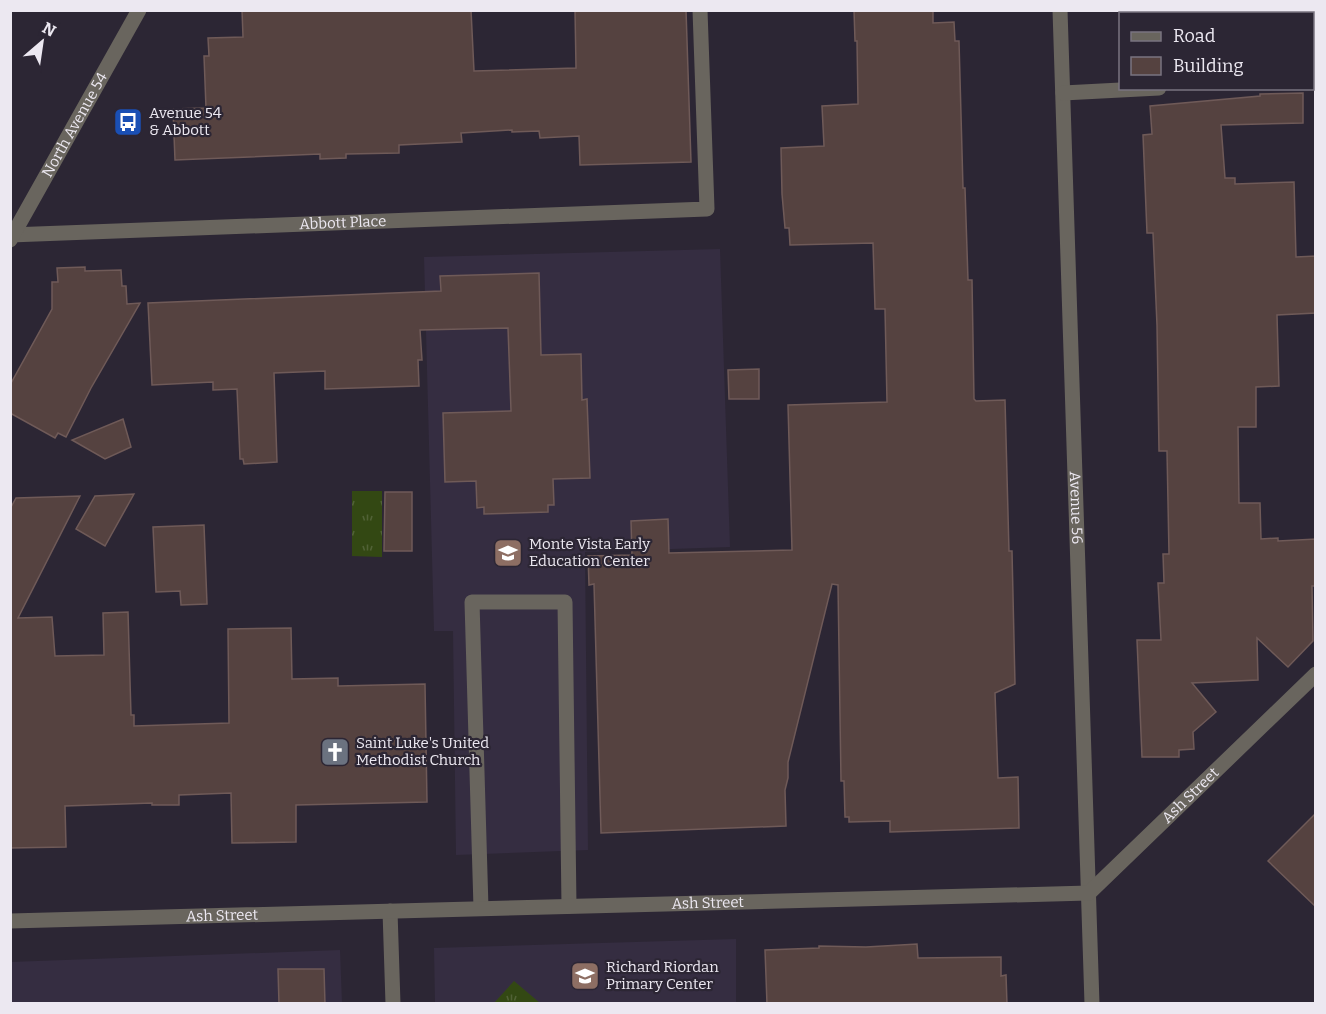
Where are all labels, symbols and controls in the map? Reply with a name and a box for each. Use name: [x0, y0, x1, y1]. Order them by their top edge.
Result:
north arrow: [12, 12, 72, 72]
legend: [1119, 12, 1314, 90]
text: N: [39, 18, 59, 41]
text: Road: [1173, 25, 1216, 47]
text: Building: [1173, 55, 1244, 77]
street label: North Avenue 54: [38, 69, 111, 180]
place label: Avenue 54 & Abbott: [149, 104, 222, 139]
bus stop icon: Avenue 54 & Abbott: [112, 106, 144, 138]
street label: Abbott Place: [299, 212, 387, 233]
street label: Avenue 56: [1066, 471, 1086, 545]
place label: Monte Vista Early Education Center: [529, 535, 650, 570]
school or university icon: Monte Vista Early Education Center: [492, 537, 524, 569]
place label: Saint Luke's United Methodist Church: [356, 734, 489, 769]
church icon: Saint Luke's United Methodist Church: [319, 736, 351, 768]
street label: Ash Street: [1158, 763, 1223, 827]
street label: Ash Street: [671, 893, 745, 913]
street label: Ash Street: [186, 906, 259, 925]
place label: Richard Riordan Primary Center: [606, 958, 719, 993]
school or university icon: Richard Riordan Primary Center: [569, 960, 601, 992]

